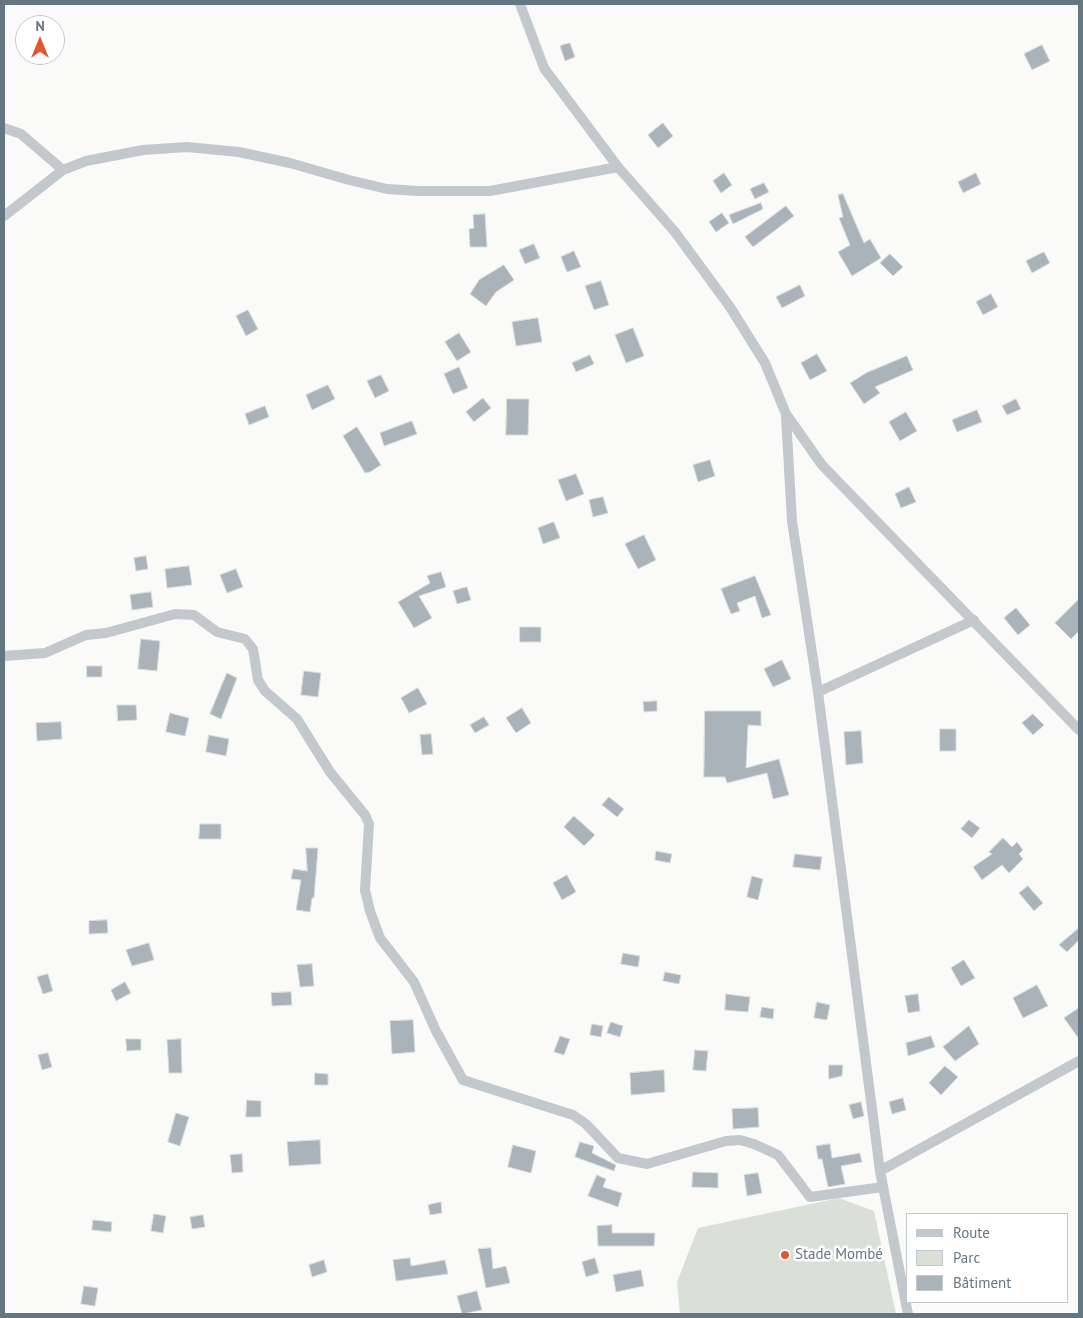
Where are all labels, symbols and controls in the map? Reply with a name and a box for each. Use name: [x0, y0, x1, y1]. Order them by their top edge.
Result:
north arrow: [15, 15, 65, 65]
text: N: [35, 17, 45, 35]
legend: [906, 1213, 1068, 1303]
text: Route: [953, 1223, 990, 1242]
place label: Stade Mombé: [795, 1246, 883, 1264]
text: Parc: [953, 1248, 980, 1267]
marker: Stade Mombé: [779, 1249, 791, 1261]
text: Bâtiment: [953, 1273, 1011, 1292]

